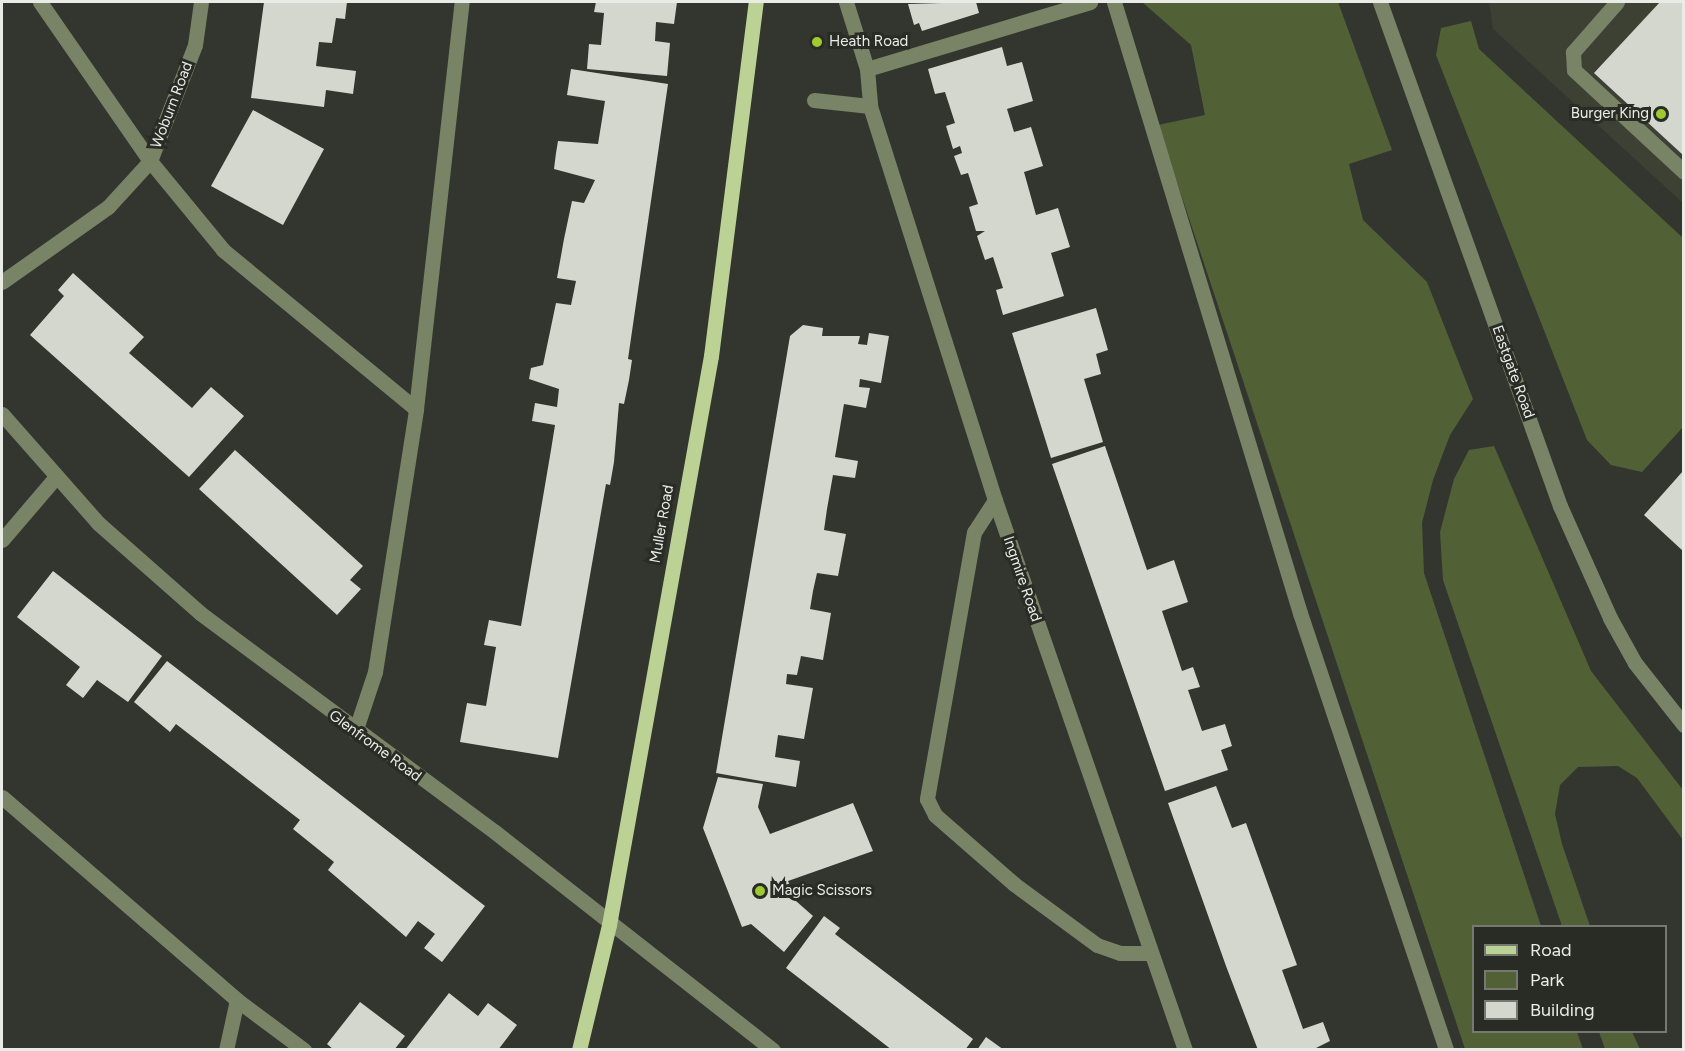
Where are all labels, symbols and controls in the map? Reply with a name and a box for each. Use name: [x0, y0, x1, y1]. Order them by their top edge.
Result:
place label: Heath Road: [829, 33, 908, 51]
marker: Heath Road: [810, 35, 824, 49]
street label: Woburn Road: [147, 59, 197, 151]
place label: Burger King: [1571, 105, 1649, 123]
marker: Burger King: [1654, 107, 1668, 121]
street label: Eastgate Road: [1488, 323, 1538, 421]
street label: Muller Road: [646, 483, 678, 565]
street label: Ingmire Road: [999, 534, 1045, 624]
street label: Glenfrome Road: [325, 706, 425, 786]
place label: Magic Scissors: [772, 882, 872, 900]
marker: Magic Scissors: [753, 884, 767, 898]
legend: [1472, 925, 1667, 1033]
text: Road: [1530, 939, 1571, 961]
text: Park: [1530, 969, 1564, 991]
text: Building: [1530, 999, 1595, 1021]

